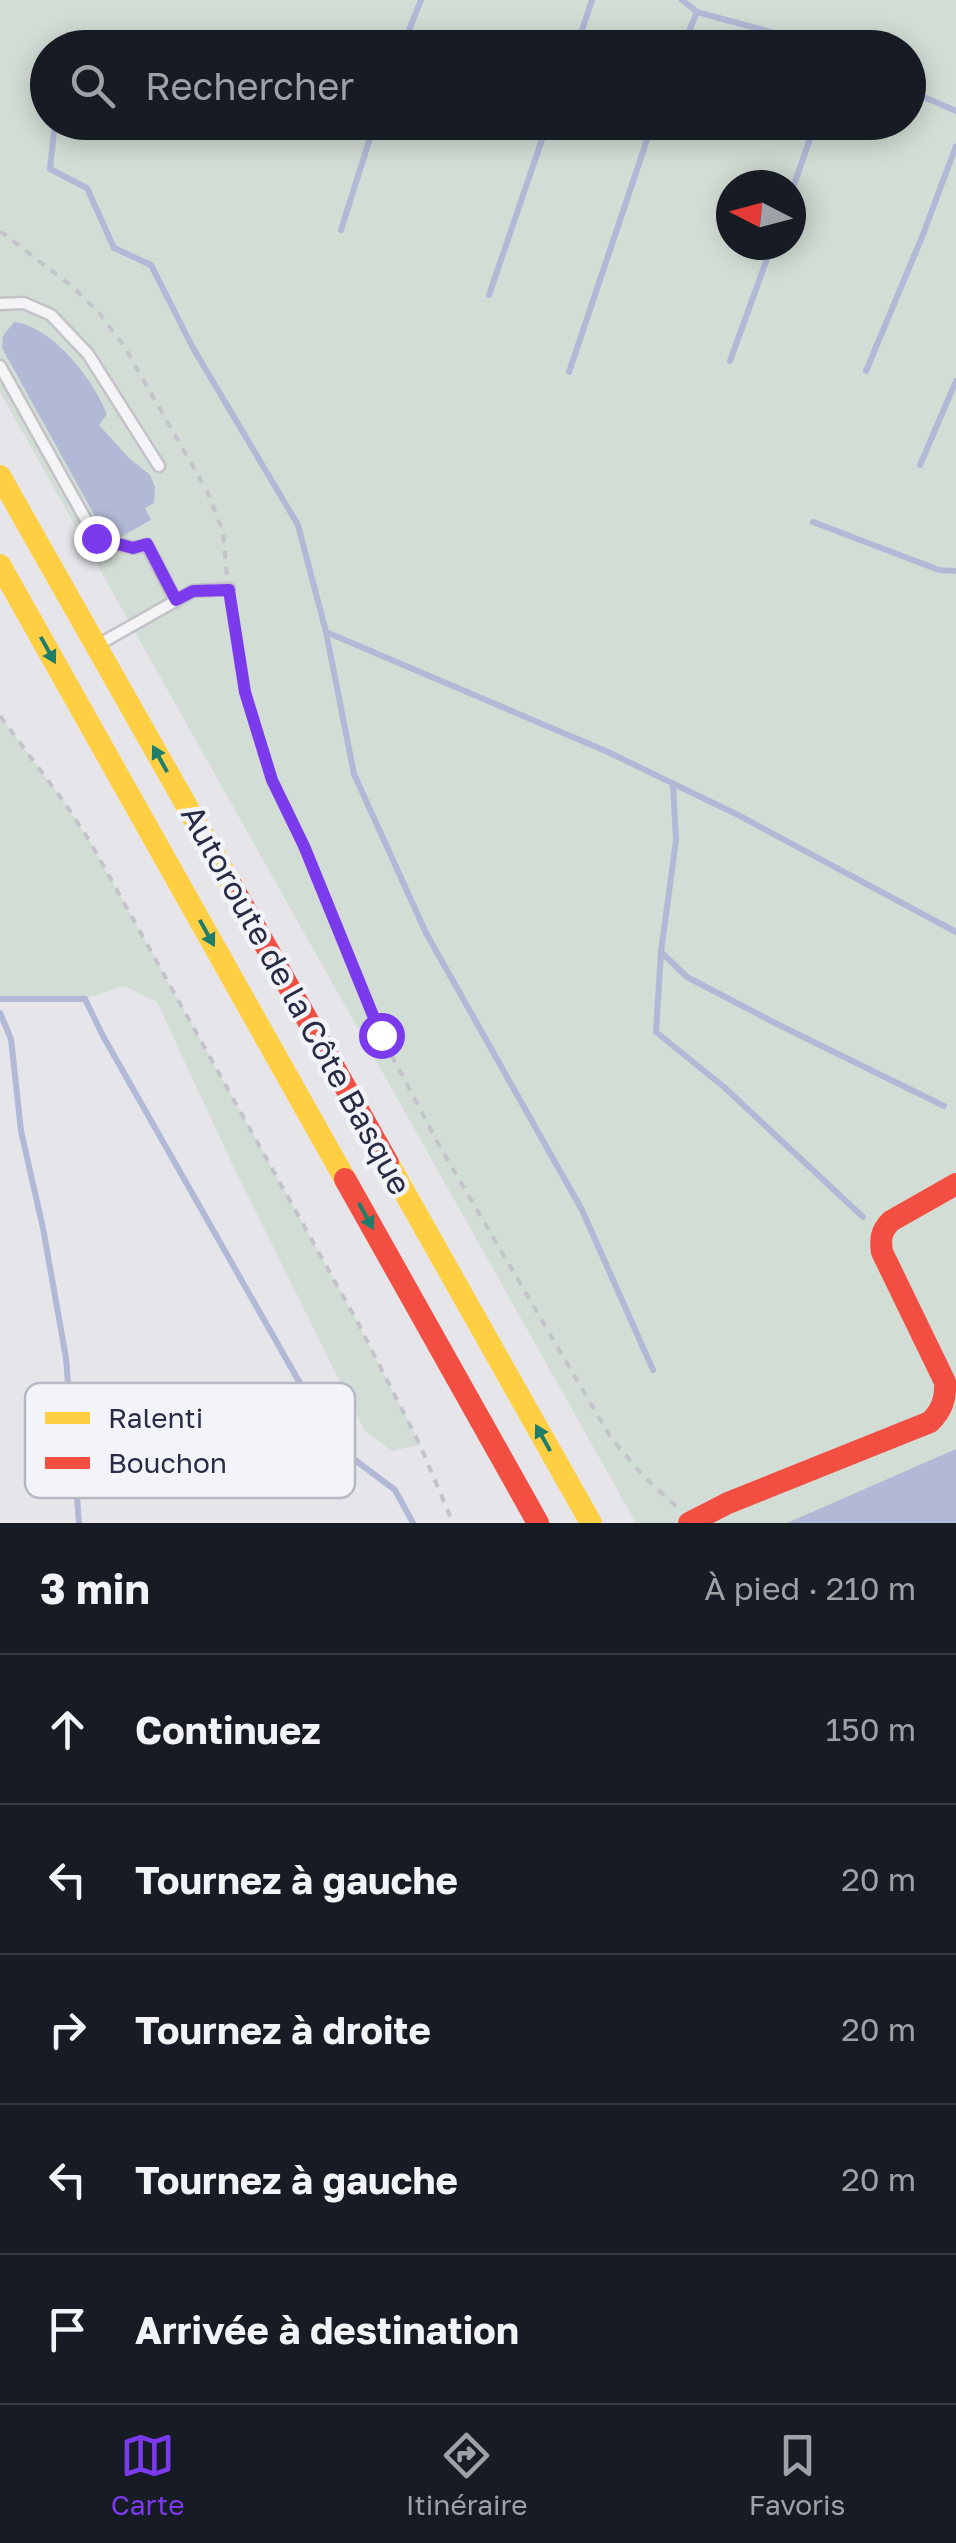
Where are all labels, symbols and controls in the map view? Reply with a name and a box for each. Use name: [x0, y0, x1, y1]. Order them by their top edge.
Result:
search box: [30, 30, 926, 140]
icon: search: [65, 58, 120, 113]
text: Rechercher: [145, 63, 354, 108]
north arrow: [716, 170, 806, 260]
route end: [74, 516, 120, 562]
one-way arrow: [39, 635, 56, 664]
one-way arrow: [151, 745, 169, 773]
street label: Autoroute de la Côte Basque: [174, 798, 420, 1201]
one-way arrow: [197, 919, 215, 947]
route start: [359, 1013, 405, 1059]
one-way arrow: [357, 1202, 374, 1231]
legend: [25, 1383, 355, 1498]
text: Ralenti: [108, 1401, 203, 1434]
one-way arrow: [535, 1424, 553, 1452]
text: Bouchon: [108, 1446, 227, 1479]
text: 3 min: [40, 1563, 150, 1613]
text: À pied · 210 m: [704, 1569, 916, 1607]
icon: ahead: [40, 1702, 95, 1757]
text: Continuez: [135, 1707, 321, 1752]
text: 150 m: [826, 1710, 916, 1748]
icon: left: [40, 1852, 95, 1907]
text: Tournez à gauche: [135, 1857, 458, 1902]
text: 20 m: [841, 1860, 916, 1898]
icon: right: [40, 2002, 95, 2057]
text: Tournez à droite: [135, 2007, 431, 2052]
text: 20 m: [841, 2010, 916, 2048]
icon: left: [40, 2152, 95, 2207]
text: Tournez à gauche: [135, 2157, 458, 2202]
text: 20 m: [841, 2160, 916, 2198]
icon: arrive: [40, 2302, 95, 2357]
text: Arrivée à destination: [135, 2307, 519, 2352]
tab: Carte: [111, 2428, 184, 2521]
tab: Itinéraire: [406, 2428, 528, 2521]
tab: Favoris: [749, 2428, 845, 2521]

